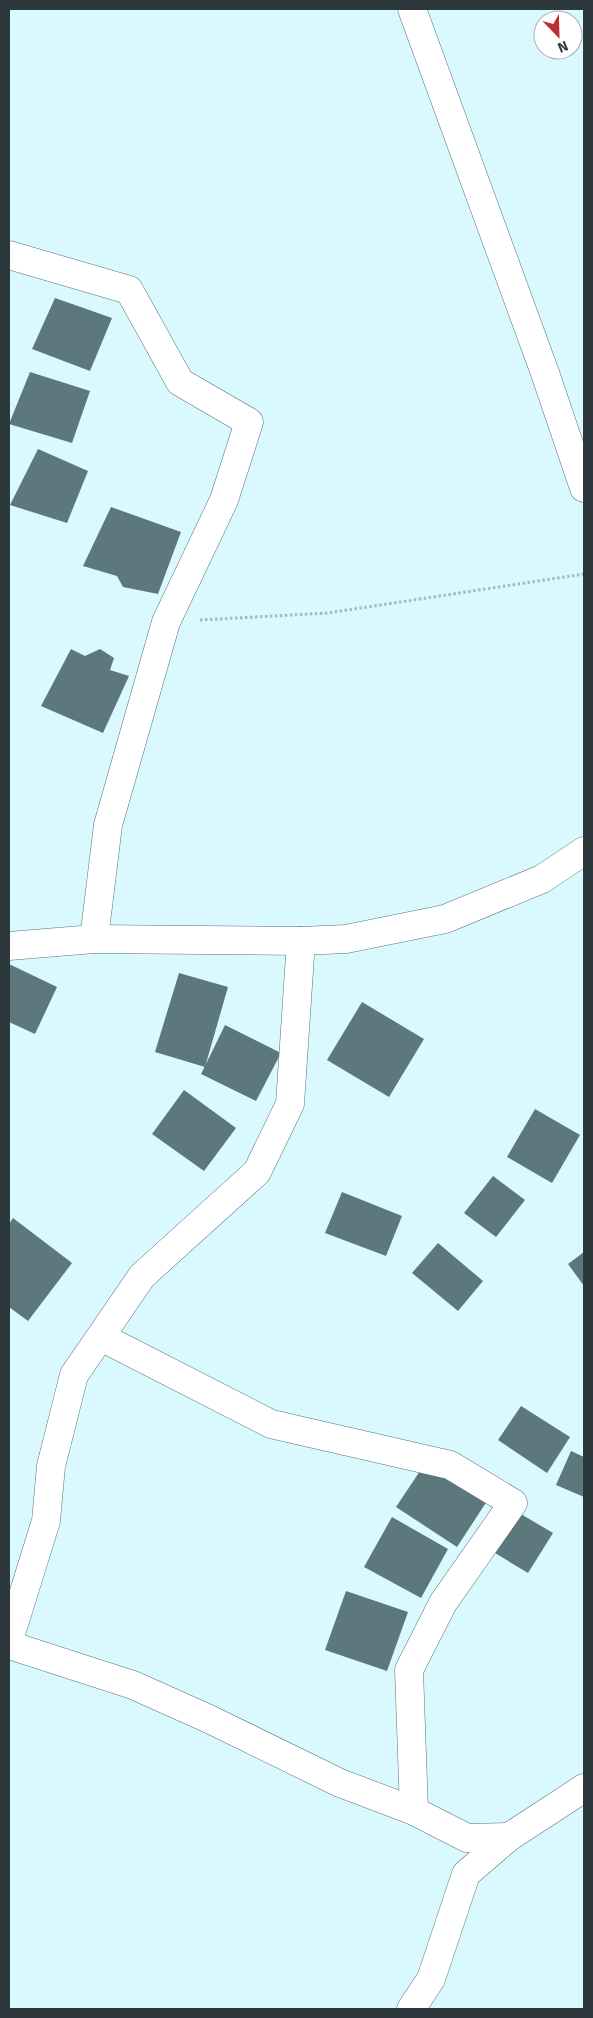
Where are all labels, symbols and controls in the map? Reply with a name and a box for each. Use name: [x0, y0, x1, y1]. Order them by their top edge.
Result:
north arrow: [533, 10, 583, 60]
text: N: [555, 37, 571, 56]

